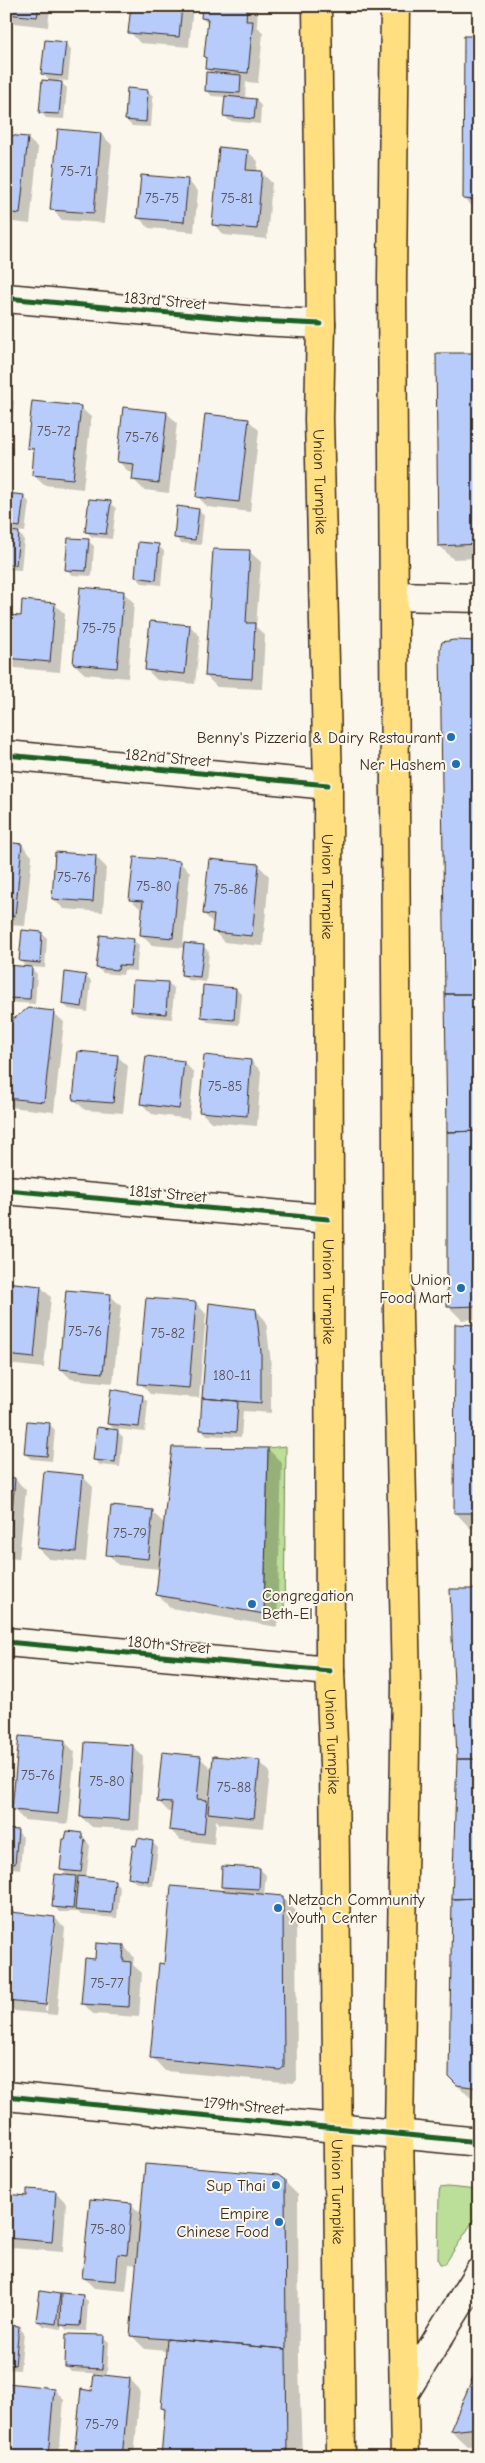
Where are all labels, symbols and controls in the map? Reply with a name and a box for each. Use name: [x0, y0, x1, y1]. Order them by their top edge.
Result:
house number: 75-71: [60, 163, 92, 180]
house number: 75-75: [145, 190, 179, 207]
house number: 75-81: [221, 190, 253, 207]
street label: 183rd Street: [123, 288, 207, 314]
house number: 75-72: [37, 423, 71, 440]
house number: 75-76: [125, 429, 159, 446]
street label: Union Turnpike: [309, 429, 330, 535]
house number: 75-75: [82, 620, 116, 637]
place label: Benny's Pizzeria & Dairy Restaurant: [197, 729, 441, 747]
marker: Benny's Pizzeria & Dairy Restaurant: [445, 731, 457, 743]
street label: 182nd Street: [124, 745, 212, 771]
place label: Ner Hashem: [359, 756, 446, 774]
marker: Ner Hashem: [450, 758, 462, 770]
street label: Union Turnpike: [318, 834, 336, 940]
house number: 75-76: [57, 869, 91, 886]
house number: 75-80: [136, 878, 172, 895]
house number: 75-86: [214, 881, 248, 898]
house number: 75-85: [208, 1078, 242, 1095]
street label: 181st Street: [128, 1182, 208, 1206]
street label: Union Turnpike: [319, 1239, 337, 1345]
place label: Union Food Mart: [379, 1271, 451, 1307]
marker: Union Food Mart: [455, 1282, 467, 1294]
house number: 75-76: [68, 1323, 102, 1340]
house number: 75-82: [151, 1325, 185, 1342]
house number: 180-11: [213, 1367, 251, 1384]
house number: 75-79: [113, 1525, 147, 1542]
place label: Congregation Beth-El: [262, 1587, 354, 1623]
marker: Congregation Beth-El: [246, 1598, 258, 1610]
street label: 180th Street: [127, 1632, 211, 1658]
street label: Union Turnpike: [321, 1689, 342, 1795]
house number: 75-76: [21, 1767, 55, 1784]
house number: 75-80: [89, 1773, 125, 1790]
house number: 75-88: [217, 1779, 251, 1796]
place label: Netzach Community Youth Center: [288, 1891, 426, 1927]
marker: Netzach Community Youth Center: [272, 1902, 284, 1914]
house number: 75-77: [90, 1975, 124, 1992]
street label: 179th Street: [203, 2094, 285, 2119]
street label: Union Turnpike: [328, 2139, 347, 2245]
place label: Sup Thai: [206, 2177, 266, 2195]
marker: Sup Thai: [270, 2179, 282, 2191]
place label: Empire Chinese Food: [176, 2205, 269, 2241]
marker: Empire Chinese Food: [273, 2216, 285, 2228]
house number: 75-80: [90, 2221, 126, 2238]
house number: 75-79: [85, 2416, 119, 2433]

